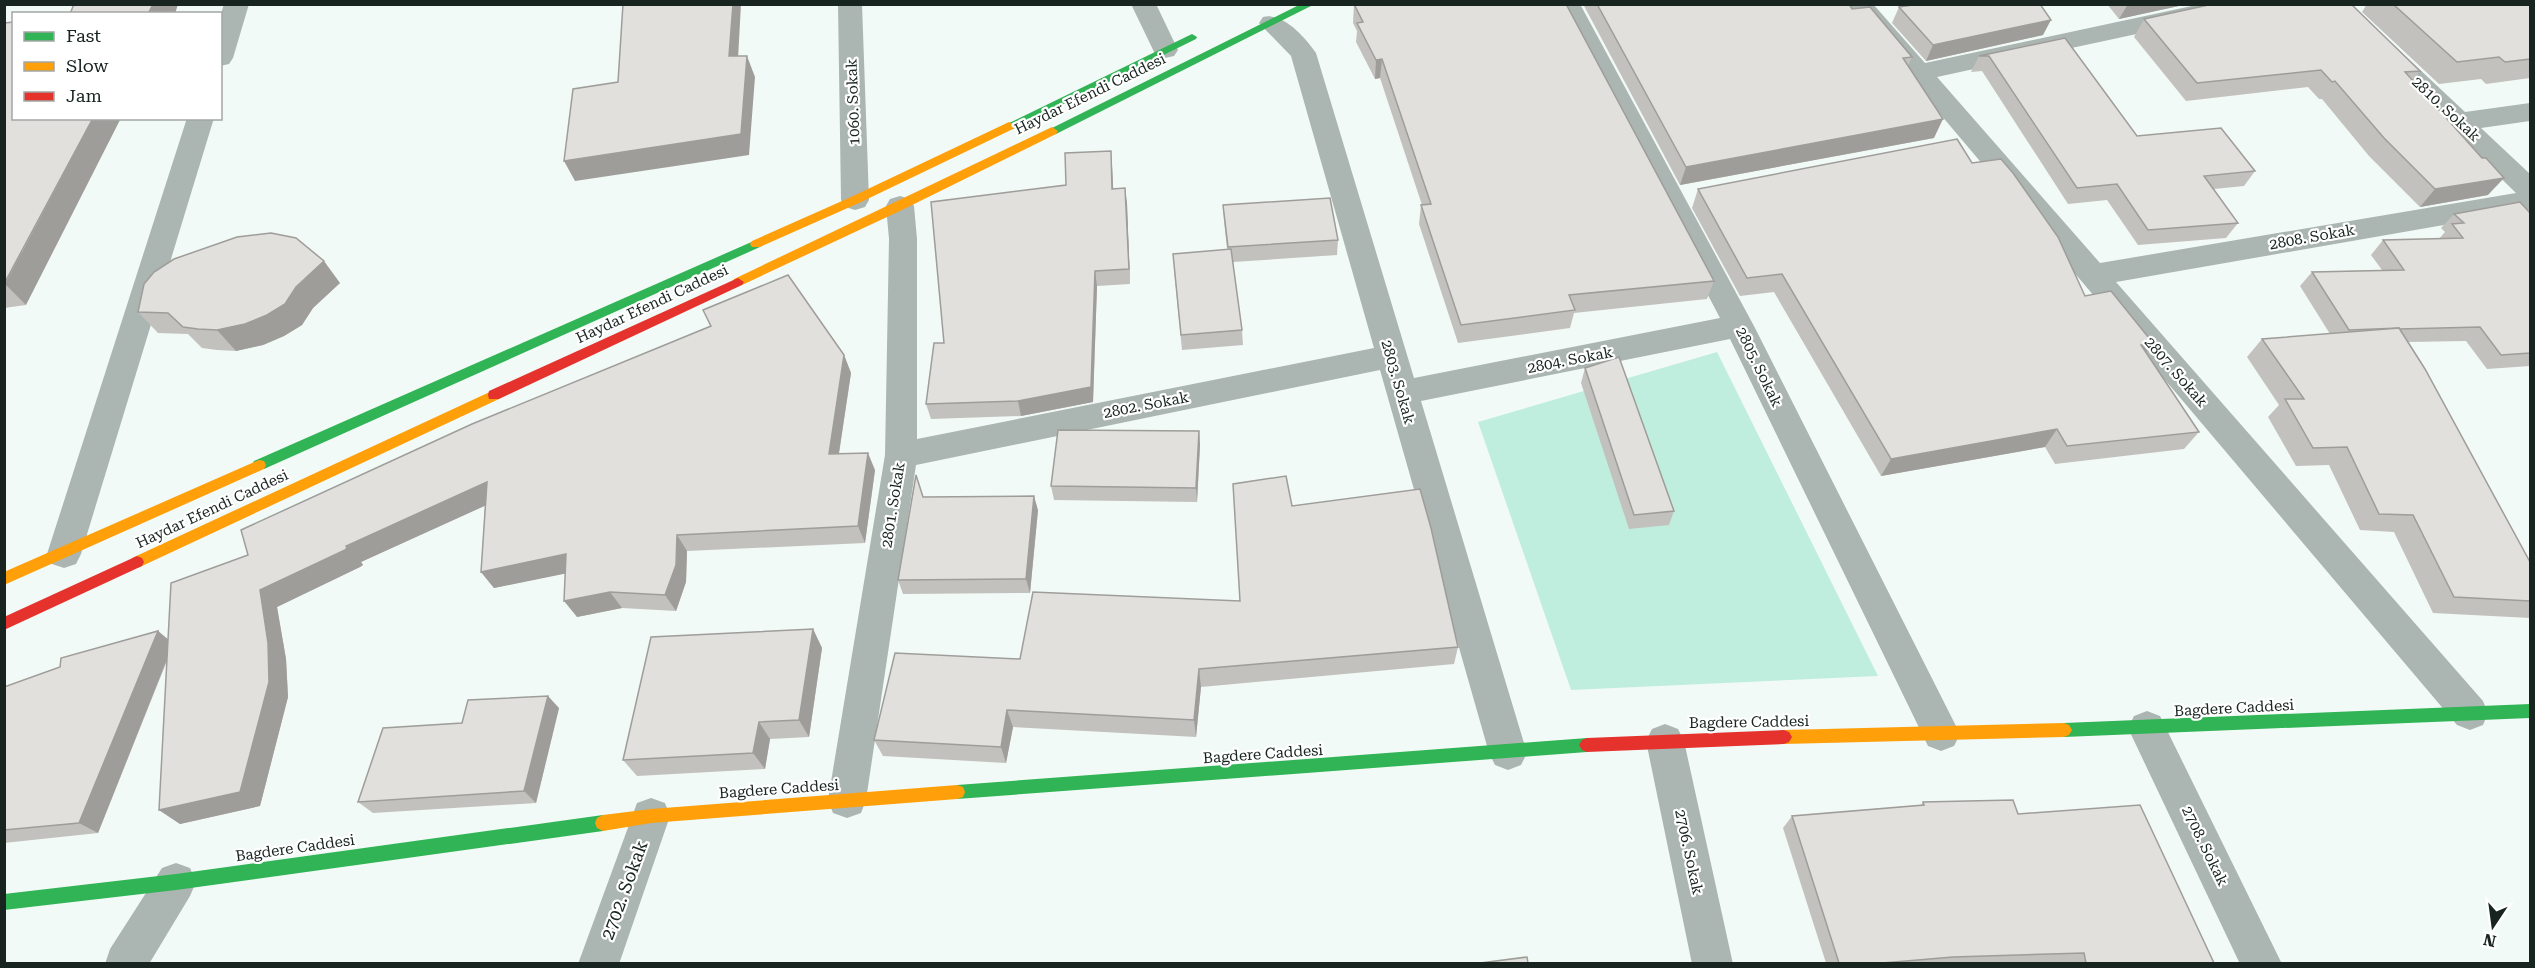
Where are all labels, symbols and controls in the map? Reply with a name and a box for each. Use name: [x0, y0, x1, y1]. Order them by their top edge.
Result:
legend: [12, 12, 222, 120]
text: Fast: [66, 25, 101, 46]
street label: Haydar Efendi Caddesi: [1011, 49, 1169, 138]
text: Slow: [66, 55, 108, 76]
street label: 1060. Sokak: [842, 58, 864, 146]
street label: 2810. Sokak: [2408, 73, 2484, 145]
text: Jam: [66, 85, 102, 106]
street label: 2808. Sokak: [2268, 221, 2357, 253]
street label: Haydar Efendi Caddesi: [573, 261, 731, 347]
street label: 2805. Sokak: [1732, 324, 1786, 410]
street label: 2807. Sokak: [2141, 333, 2212, 411]
street label: 2803. Sokak: [1377, 338, 1419, 427]
street label: 2804. Sokak: [1526, 343, 1615, 377]
street label: 2802. Sokak: [1102, 388, 1191, 422]
street label: 2801. Sokak: [877, 460, 909, 549]
street label: Haydar Efendi Caddesi: [133, 466, 291, 552]
street label: Bagdere Caddesi: [2173, 696, 2295, 720]
street label: Bagdere Caddesi: [1689, 712, 1809, 732]
street label: Bagdere Caddesi: [1202, 741, 1324, 767]
street label: Bagdere Caddesi: [718, 776, 840, 802]
street label: 2708. Sokak: [2178, 803, 2232, 889]
street label: 2706. Sokak: [1671, 808, 1707, 897]
street label: Bagdere Caddesi: [234, 831, 356, 865]
street label: 2702. Sokak: [596, 838, 652, 942]
north arrow: [2463, 896, 2523, 956]
text: N: [2482, 929, 2498, 951]

